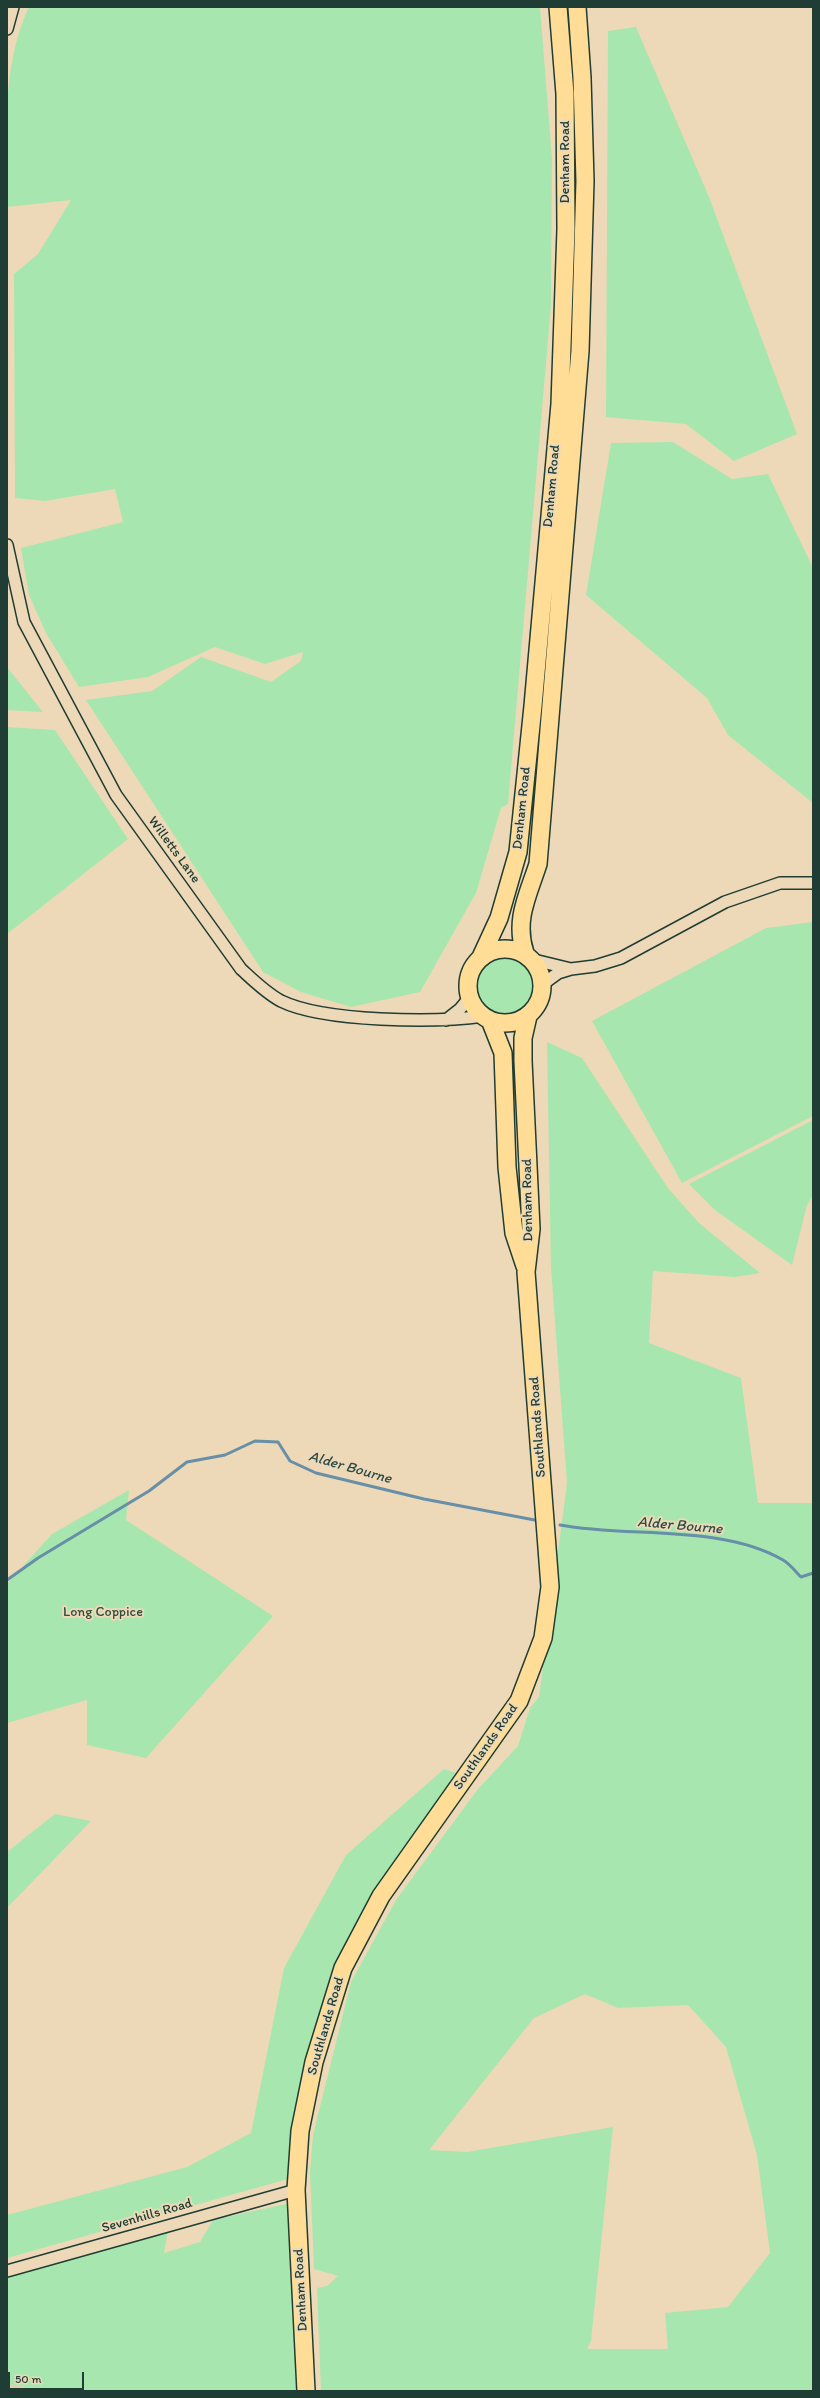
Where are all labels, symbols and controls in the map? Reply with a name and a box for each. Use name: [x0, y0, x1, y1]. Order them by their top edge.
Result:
street label: Denham Road: [557, 121, 573, 203]
street label: Denham Road: [540, 444, 564, 528]
street label: Denham Road: [509, 766, 535, 850]
street label: Willetts Lane: [144, 813, 204, 887]
street label: Denham Road: [519, 1158, 537, 1242]
street label: Southlands Road: [526, 1376, 550, 1478]
water label: Alder Bourne: [307, 1448, 393, 1488]
water label: Alder Bourne: [637, 1513, 723, 1539]
park label: Long Coppice: [63, 1604, 143, 1620]
street label: Southlands Road: [450, 1701, 522, 1793]
street label: Southlands Road: [304, 1975, 348, 2077]
street label: Sevenhills Road: [100, 2195, 194, 2237]
street label: Denham Road: [290, 2248, 312, 2332]
scale bar: [10, 2364, 86, 2390]
text: 50 m: [15, 2372, 41, 2386]

